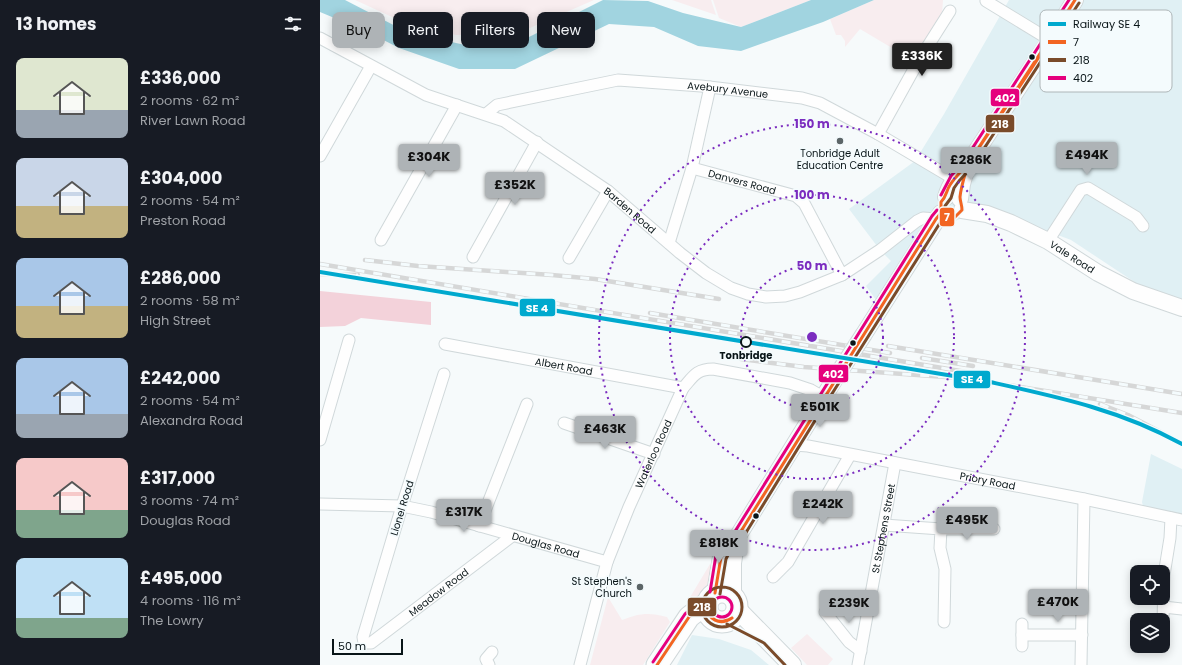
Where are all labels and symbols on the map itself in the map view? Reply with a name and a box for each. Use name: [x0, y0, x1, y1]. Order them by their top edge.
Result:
legend: [1040, 10, 1172, 92]
text: Railway SE 4: [1073, 16, 1140, 32]
text: 7: [1073, 34, 1079, 50]
pin: £336K: [894, 43, 950, 77]
unlabelled marker: [1027, 52, 1037, 62]
text: 218: [1073, 52, 1090, 68]
text: 402: [1073, 70, 1093, 86]
street label: Avebury Avenue: [687, 78, 769, 101]
line badge: 402: [990, 88, 1020, 107]
text: 402: [995, 90, 1015, 106]
line badge: 218: [985, 114, 1015, 133]
text: 150 m: [794, 115, 830, 132]
text: 218: [991, 116, 1009, 132]
marker: Tonbridge Adult Education Centre: [835, 136, 845, 146]
pin: £494K: [1059, 142, 1115, 176]
pin: £304K: [401, 144, 457, 178]
place label: Tonbridge Adult Education Centre: [797, 146, 883, 173]
pin: £286K: [943, 147, 999, 181]
street label: Danvers Road: [707, 165, 778, 198]
pin: £352K: [487, 172, 543, 206]
street label: Barden Road: [601, 183, 659, 237]
text: 100 m: [794, 186, 830, 203]
line badge: 7: [939, 207, 955, 227]
text: 7: [944, 209, 950, 225]
street label: Vale Road: [1047, 237, 1098, 277]
text: 50 m: [797, 257, 828, 274]
line badge: SE 4: [519, 298, 556, 317]
text: SE 4: [526, 300, 549, 316]
centre of rings: [805, 330, 819, 344]
marker: Tonbridge: [740, 336, 752, 348]
unlabelled marker: [848, 338, 858, 348]
place label: Tonbridge: [720, 348, 772, 363]
street label: Albert Road: [534, 353, 594, 379]
line badge: 402: [818, 364, 849, 383]
text: 402: [823, 366, 843, 382]
line badge: SE 4: [953, 370, 991, 389]
text: SE 4: [961, 371, 984, 387]
pin: £501K: [792, 394, 848, 428]
pin: £463K: [577, 416, 633, 450]
street label: Waterloo Road: [631, 417, 675, 491]
street label: Priory Road: [959, 468, 1017, 493]
street label: Lionel Road: [387, 479, 417, 537]
street label: St Stephens Street: [867, 482, 899, 574]
pin: £242K: [795, 491, 851, 525]
pin: £317K: [436, 499, 492, 533]
pin: £495K: [939, 507, 995, 541]
unlabelled marker: [751, 511, 761, 521]
street label: Douglas Road: [510, 528, 581, 561]
pin: £818K: [691, 530, 747, 564]
street label: Meadow Road: [405, 564, 472, 619]
place label: St Stephen's Church: [572, 574, 632, 601]
marker: St Stephen's Church: [635, 582, 645, 592]
pin: £470K: [1030, 589, 1086, 623]
pin: £239K: [821, 590, 877, 624]
line badge: 218: [687, 597, 717, 617]
text: 218: [693, 599, 711, 615]
scale bar: [332, 637, 403, 656]

